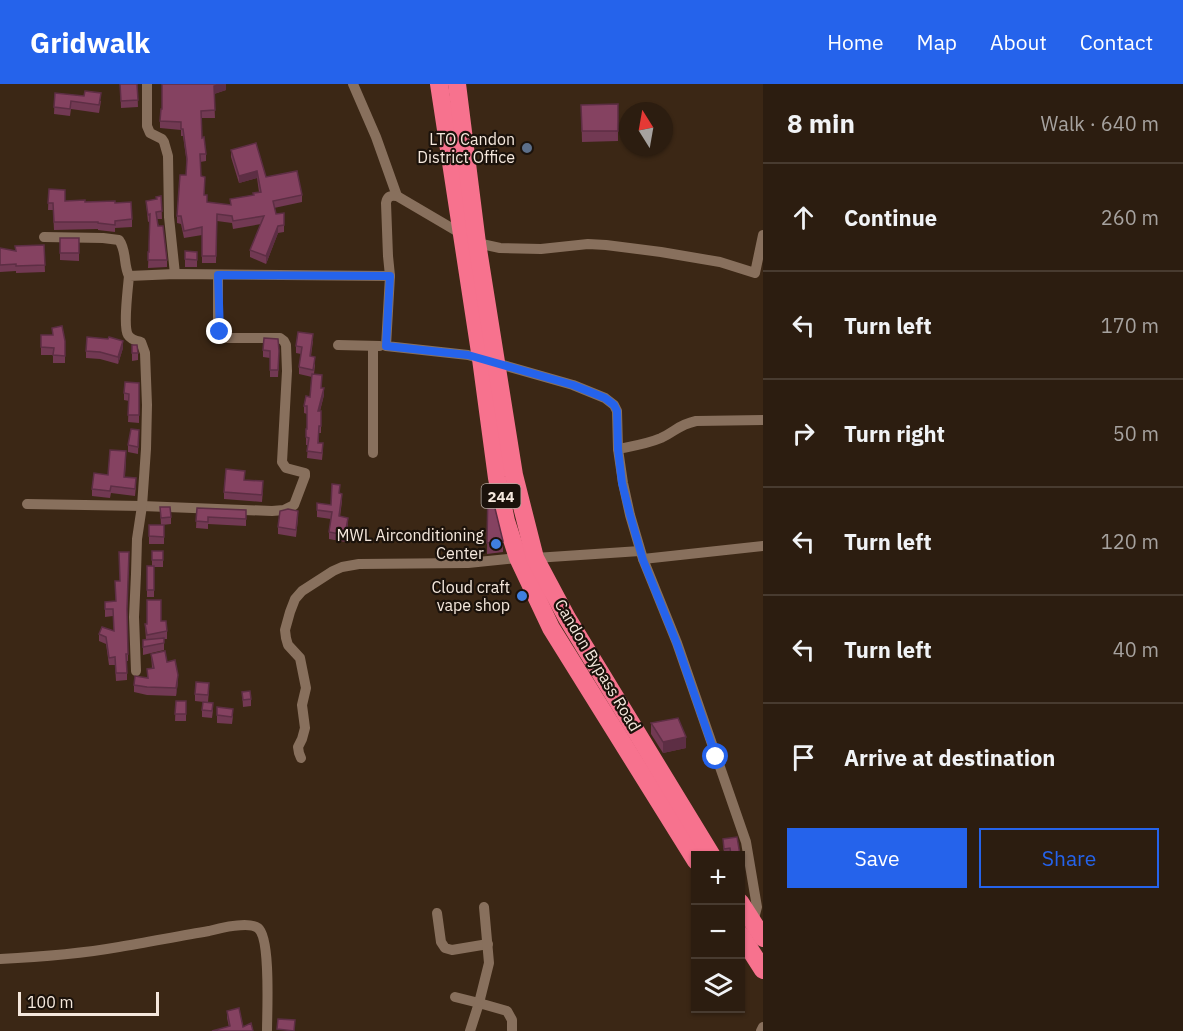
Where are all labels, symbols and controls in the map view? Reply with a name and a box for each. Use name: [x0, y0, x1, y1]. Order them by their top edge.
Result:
text: Gridwalk: [30, 24, 150, 61]
text: Home: [827, 28, 884, 56]
text: Map: [917, 28, 957, 56]
text: About: [990, 28, 1047, 56]
text: Contact: [1080, 28, 1153, 56]
north arrow: [619, 102, 673, 156]
text: 8 min: [787, 106, 855, 140]
text: Walk · 640 m: [1041, 110, 1159, 137]
place label: LTO Candon District Office: [417, 129, 515, 167]
marker: LTO Candon District Office: [520, 141, 534, 155]
icon: ahead: [787, 201, 820, 234]
text: Continue: [844, 203, 937, 232]
text: 260 m: [1101, 204, 1159, 231]
icon: left: [787, 309, 820, 342]
text: Turn left: [844, 311, 932, 340]
text: 170 m: [1101, 312, 1159, 339]
route end: [206, 318, 232, 344]
icon: right: [787, 417, 820, 450]
text: Turn right: [844, 419, 945, 448]
text: 50 m: [1113, 420, 1159, 447]
road number: 244: [482, 484, 520, 508]
place label: MWL Airconditioning Center: [336, 525, 485, 563]
icon: left: [787, 525, 820, 558]
text: Turn left: [844, 527, 932, 556]
text: 120 m: [1101, 528, 1159, 555]
marker: MWL Airconditioning Center: [489, 537, 503, 551]
place label: Cloud craft vape shop: [431, 577, 510, 615]
marker: Cloud craft vape shop: [515, 589, 529, 603]
street label: Candon Bypass Road: [551, 595, 645, 735]
icon: left: [787, 633, 820, 666]
text: Turn left: [844, 635, 932, 664]
text: 40 m: [1113, 636, 1159, 663]
icon: arrive: [787, 741, 820, 774]
route start: [702, 743, 728, 769]
text: Arrive at destination: [844, 743, 1055, 772]
button: Save: [787, 828, 967, 888]
button: Share: [979, 828, 1159, 888]
map controls: [691, 851, 745, 1013]
button: +: [691, 851, 745, 905]
button: −: [691, 905, 745, 959]
button: layers: [691, 959, 745, 1013]
scale bar: [18, 989, 159, 1016]
text: 100 m: [27, 992, 74, 1012]

